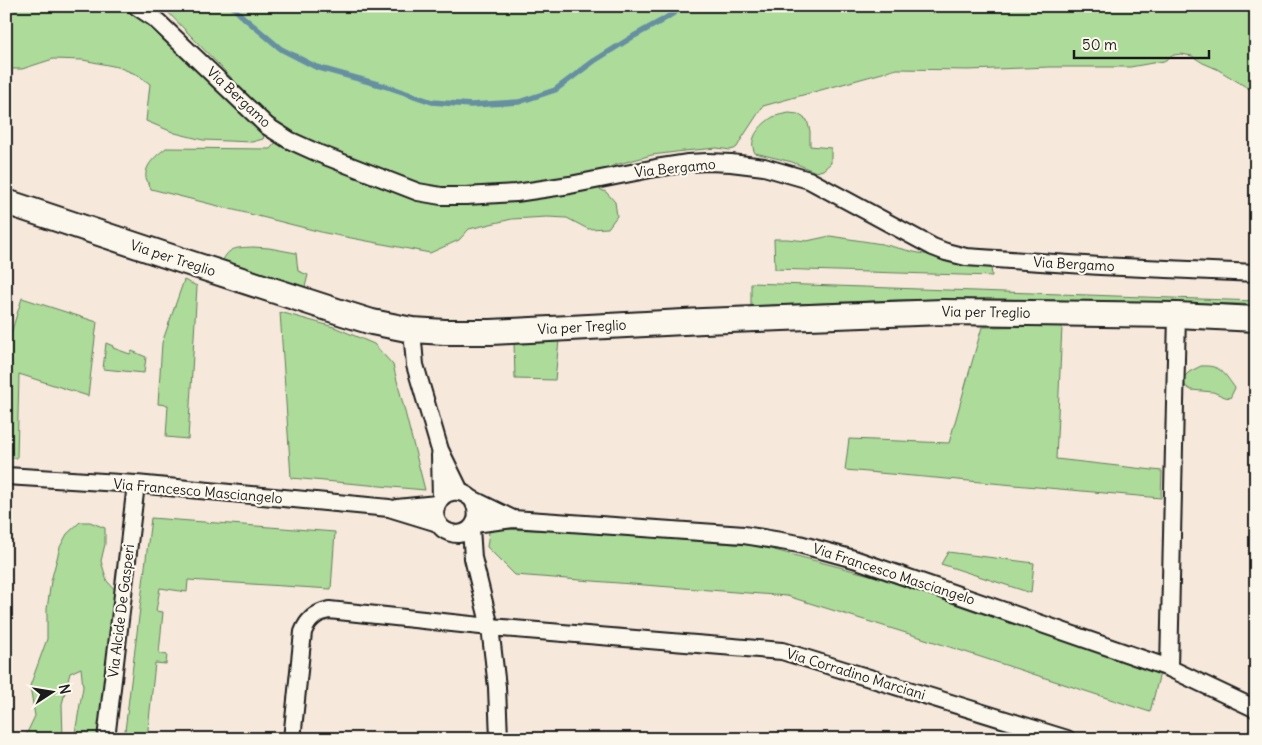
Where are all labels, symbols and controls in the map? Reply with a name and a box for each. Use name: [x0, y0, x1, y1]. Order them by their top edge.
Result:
scale bar: [1074, 28, 1210, 60]
text: 50 m: [1082, 35, 1117, 54]
street label: Via Bergamo: [203, 63, 275, 131]
street label: Via Bergamo: [634, 155, 717, 181]
street label: Via per Treglio: [128, 236, 218, 280]
street label: Via Bergamo: [1033, 253, 1115, 275]
street label: Via per Treglio: [941, 302, 1031, 322]
street label: Via per Treglio: [537, 316, 627, 338]
street label: Via Francesco Masciangelo: [113, 475, 283, 507]
street label: Via Francesco Masciangelo: [811, 539, 978, 609]
street label: Via Alcide De Gasperi: [104, 543, 138, 679]
street label: Via Corradino Marciani: [784, 644, 928, 704]
north arrow: [28, 668, 78, 718]
text: N: [55, 683, 75, 696]

